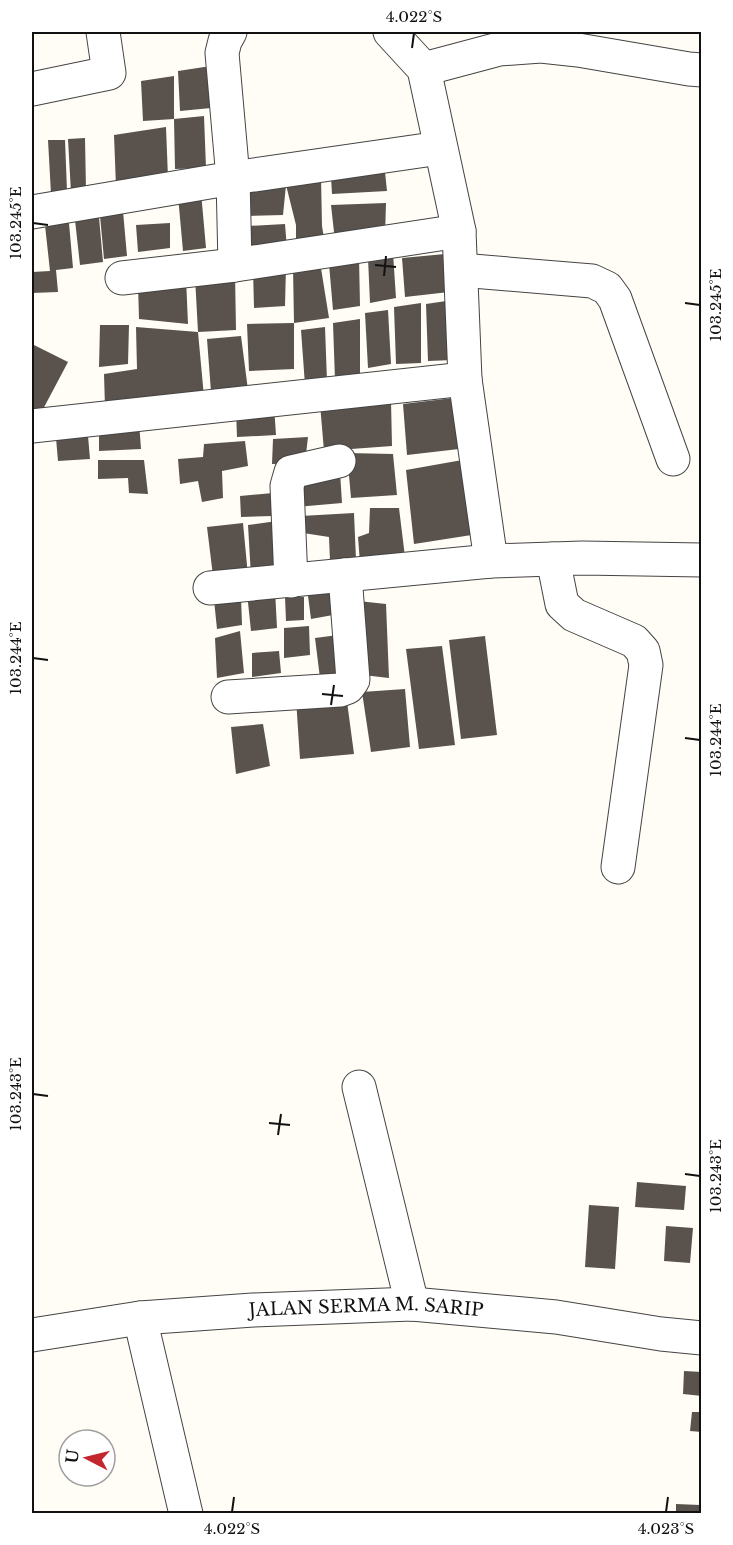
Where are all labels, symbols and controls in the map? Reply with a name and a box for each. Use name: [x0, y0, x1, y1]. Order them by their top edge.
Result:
text: 4.022°S: [386, 7, 442, 26]
text: 103.245°E: [6, 186, 25, 260]
text: 103.245°E: [706, 268, 725, 342]
text: 103.244°E: [6, 621, 25, 695]
text: 103.244°E: [706, 703, 725, 777]
text: 103.243°E: [6, 1057, 25, 1131]
text: 103.243°E: [706, 1139, 725, 1213]
street label: JALAN SERMA M. SARIP: [246, 1293, 484, 1321]
north arrow: [57, 1428, 117, 1488]
text: U: [61, 1448, 83, 1464]
text: 4.022°S: [204, 1519, 260, 1538]
text: 4.023°S: [638, 1519, 694, 1538]

